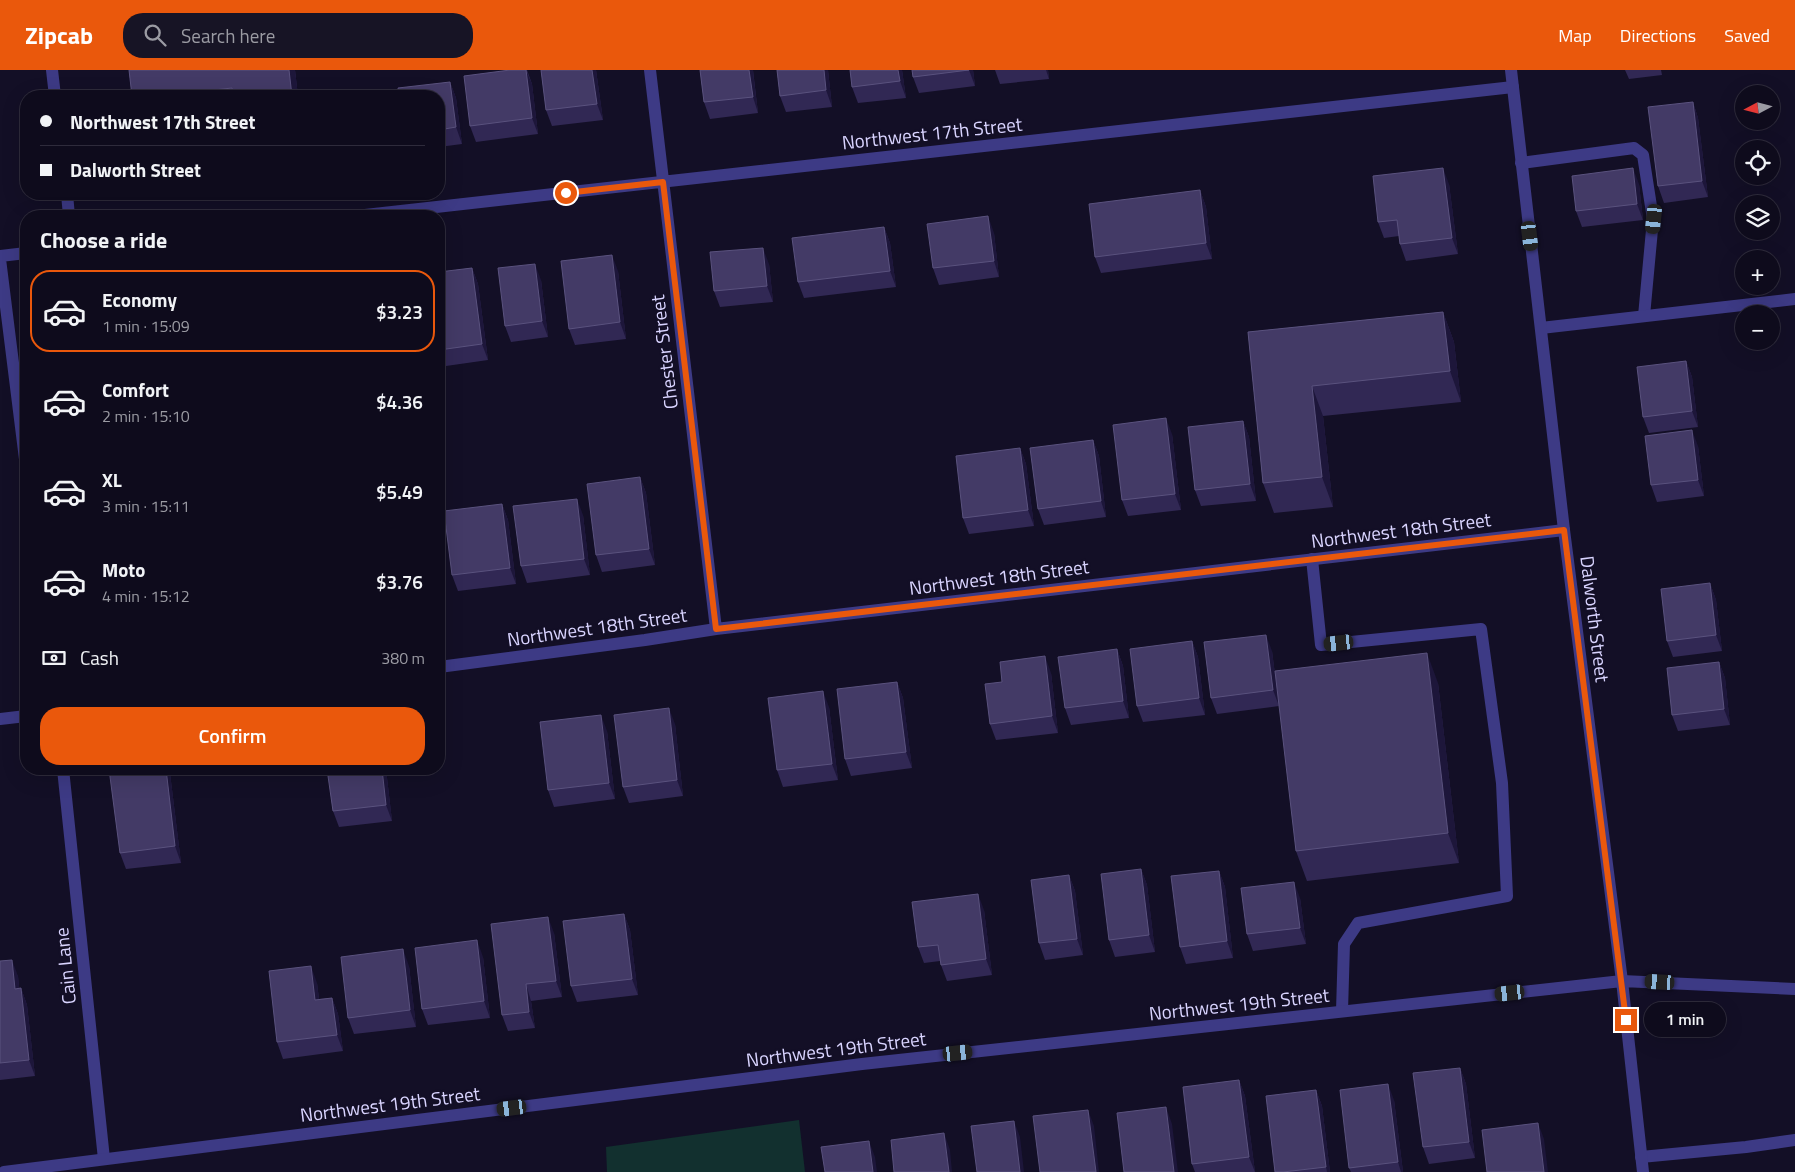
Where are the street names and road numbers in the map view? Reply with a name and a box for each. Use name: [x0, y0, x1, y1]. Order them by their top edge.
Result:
street label: Northwest 17th Street: [840, 109, 1024, 156]
street label: Chester Street: [642, 293, 685, 411]
street label: Northwest 18th Street: [1309, 504, 1493, 555]
street label: Northwest 18th Street: [907, 551, 1091, 602]
street label: Dalworth Street: [1573, 554, 1618, 684]
street label: Northwest 18th Street: [505, 599, 689, 653]
street label: Cain Lane: [46, 926, 83, 1006]
street label: Northwest 19th Street: [1147, 980, 1331, 1027]
street label: Northwest 19th Street: [744, 1023, 928, 1074]
street label: Northwest 19th Street: [298, 1078, 482, 1129]

